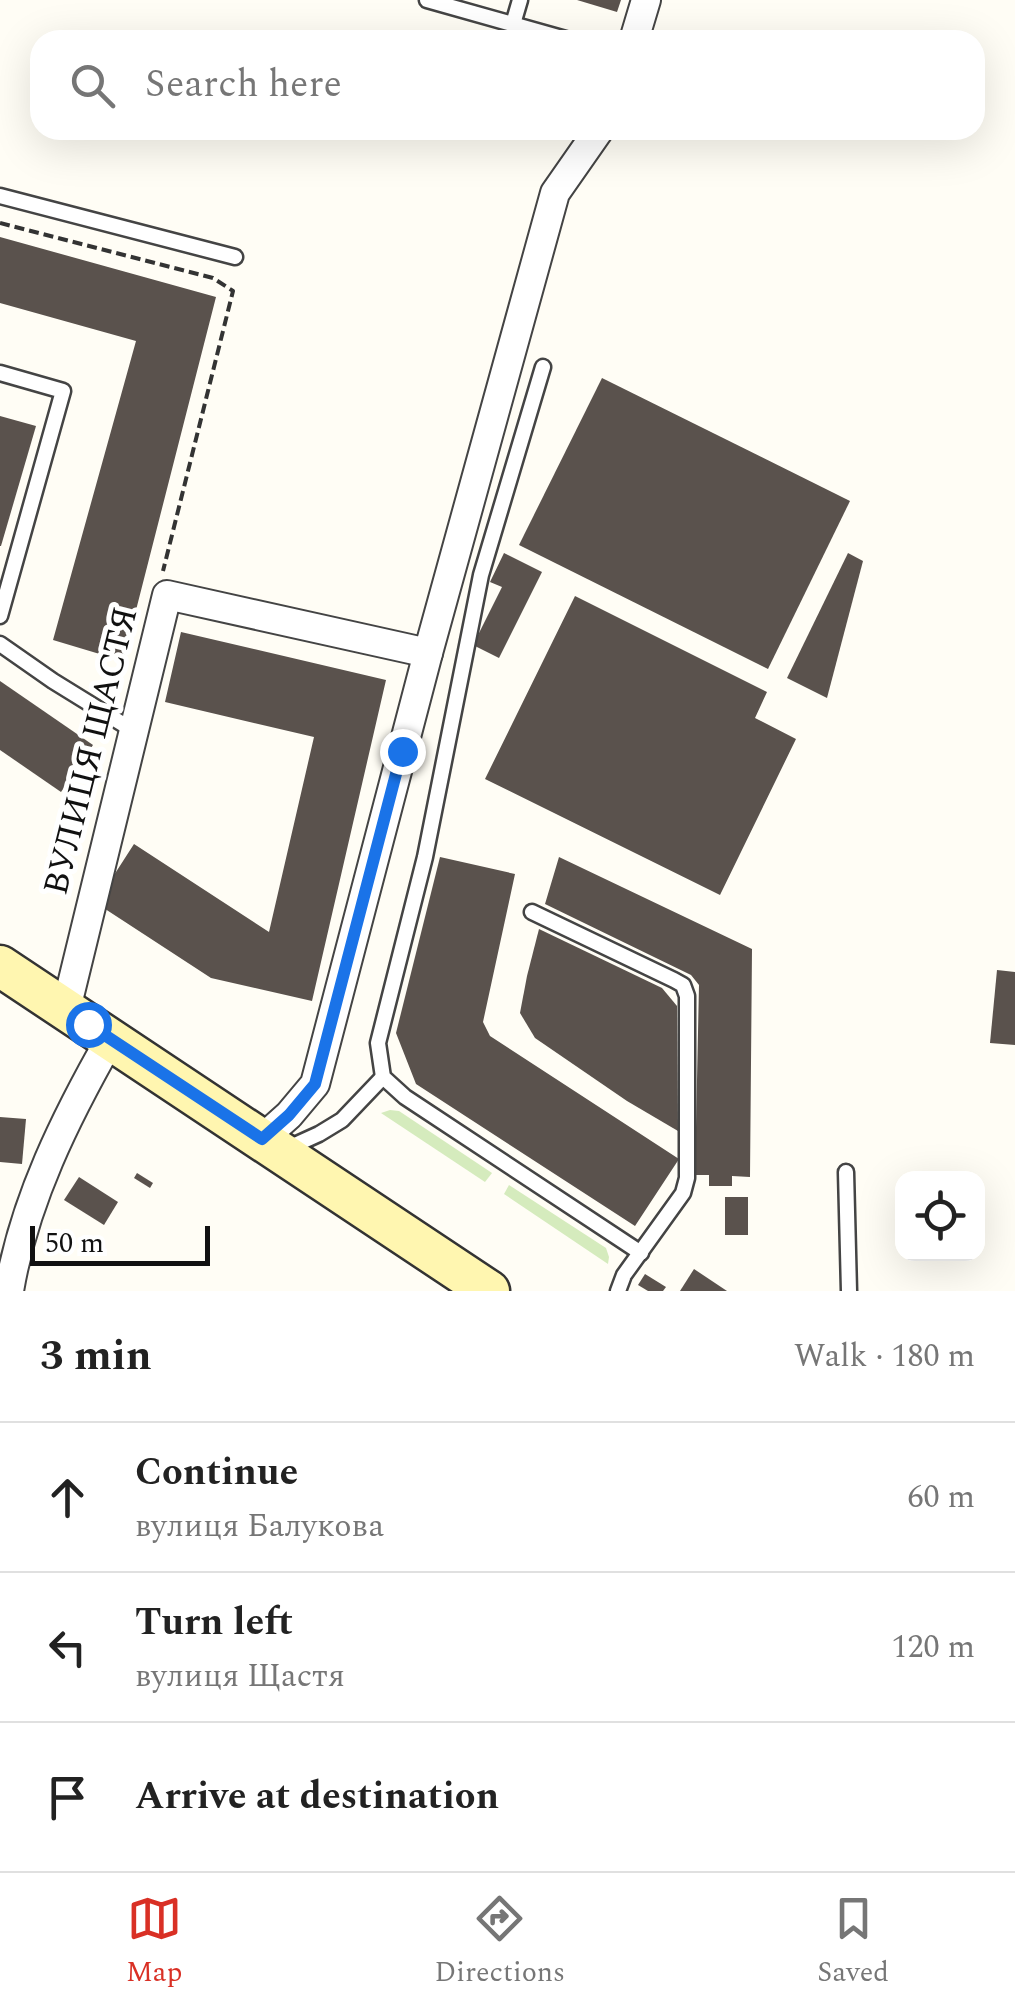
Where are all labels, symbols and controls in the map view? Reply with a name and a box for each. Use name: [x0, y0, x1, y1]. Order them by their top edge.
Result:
search box: [30, 30, 985, 140]
text: Search here: [145, 56, 342, 114]
icon: search: [65, 58, 120, 113]
street label: ВУЛИЦЯ ЩАСТЯ: [30, 601, 152, 901]
route end: [380, 729, 426, 775]
route start: [66, 1002, 112, 1048]
map controls: [895, 1171, 985, 1261]
button: locate: [895, 1171, 985, 1261]
scale bar: [30, 1221, 210, 1266]
text: 50 m: [45, 1222, 104, 1265]
text: 3 min: [40, 1325, 152, 1388]
text: Walk · 180 m: [794, 1332, 975, 1381]
text: Continue: [135, 1444, 298, 1502]
icon: ahead: [40, 1470, 95, 1525]
text: 60 m: [907, 1473, 975, 1522]
text: вулиця Балукова: [135, 1502, 384, 1551]
text: Turn left: [135, 1594, 293, 1652]
icon: left: [40, 1620, 95, 1675]
text: 120 m: [891, 1623, 975, 1672]
text: вулиця Щастя: [135, 1652, 345, 1701]
text: Arrive at destination: [135, 1768, 499, 1826]
icon: arrive: [40, 1770, 95, 1825]
tab: Map: [126, 1891, 182, 1994]
tab: Directions: [434, 1891, 565, 1994]
tab: Saved: [817, 1891, 889, 1994]

